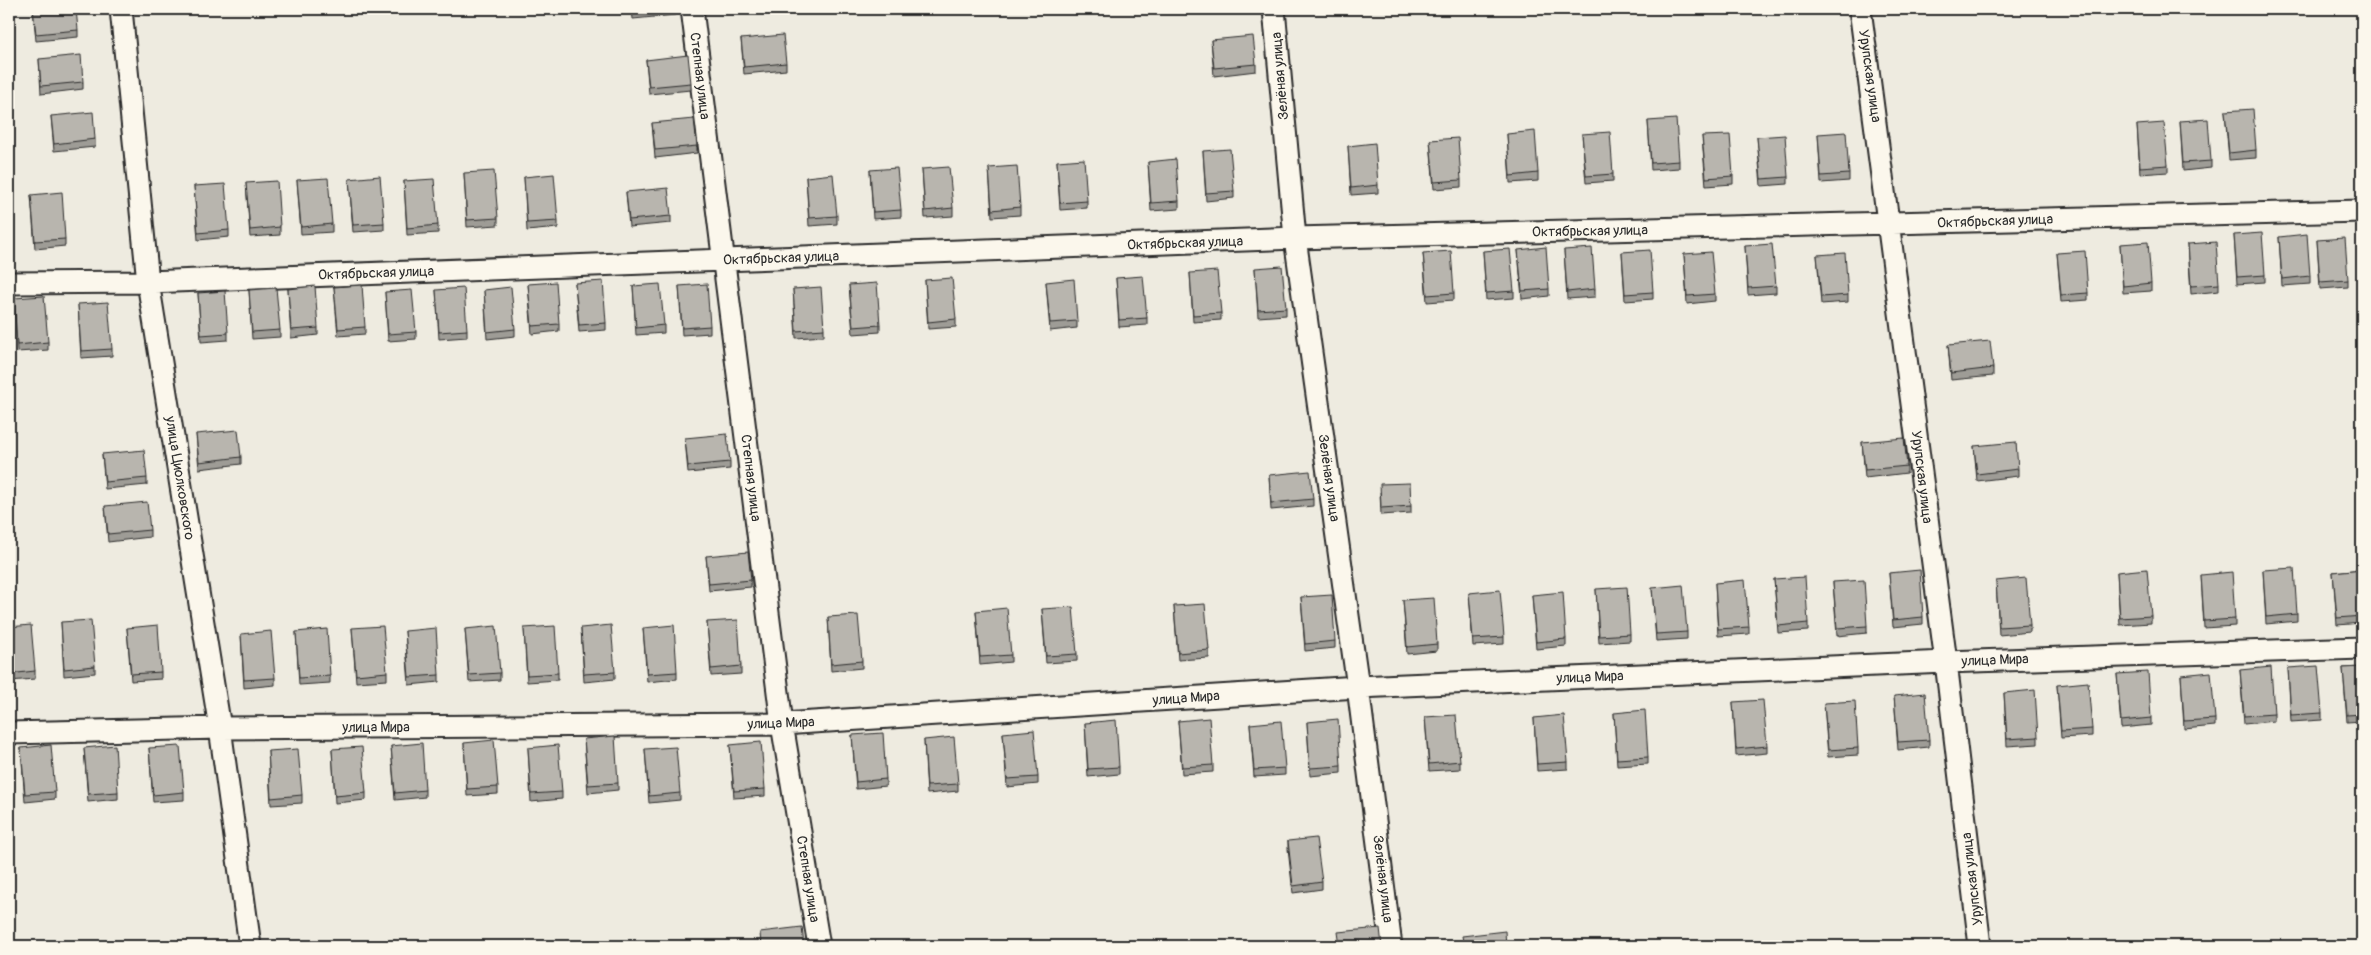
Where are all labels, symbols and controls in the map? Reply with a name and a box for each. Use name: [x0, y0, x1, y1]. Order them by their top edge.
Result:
street label: Урупская улица: [1855, 29, 1885, 123]
street label: Степная улица: [686, 31, 714, 121]
street label: Зелёная улица: [1268, 31, 1292, 121]
street label: Октябрьская улица: [1937, 210, 2053, 232]
street label: Октябрьская улица: [1532, 221, 1648, 241]
street label: Октябрьская улица: [1127, 232, 1243, 254]
street label: Октябрьская улица: [723, 247, 839, 269]
street label: Октябрьская улица: [318, 262, 434, 284]
street label: улица Циолковского: [162, 414, 198, 541]
street label: Урупская улица: [1908, 430, 1936, 524]
street label: Степная улица: [737, 433, 765, 523]
street label: Зелёная улица: [1314, 433, 1344, 523]
street label: улица Мира: [1960, 650, 2029, 670]
street label: улица Мира: [1555, 667, 1624, 687]
street label: улица Мира: [1151, 687, 1220, 709]
street label: улица Мира: [746, 713, 815, 733]
street label: улица Мира: [341, 719, 410, 736]
street label: Урупская улица: [1958, 832, 1986, 926]
street label: Степная улица: [793, 834, 823, 924]
street label: Зелёная улица: [1369, 834, 1397, 924]

